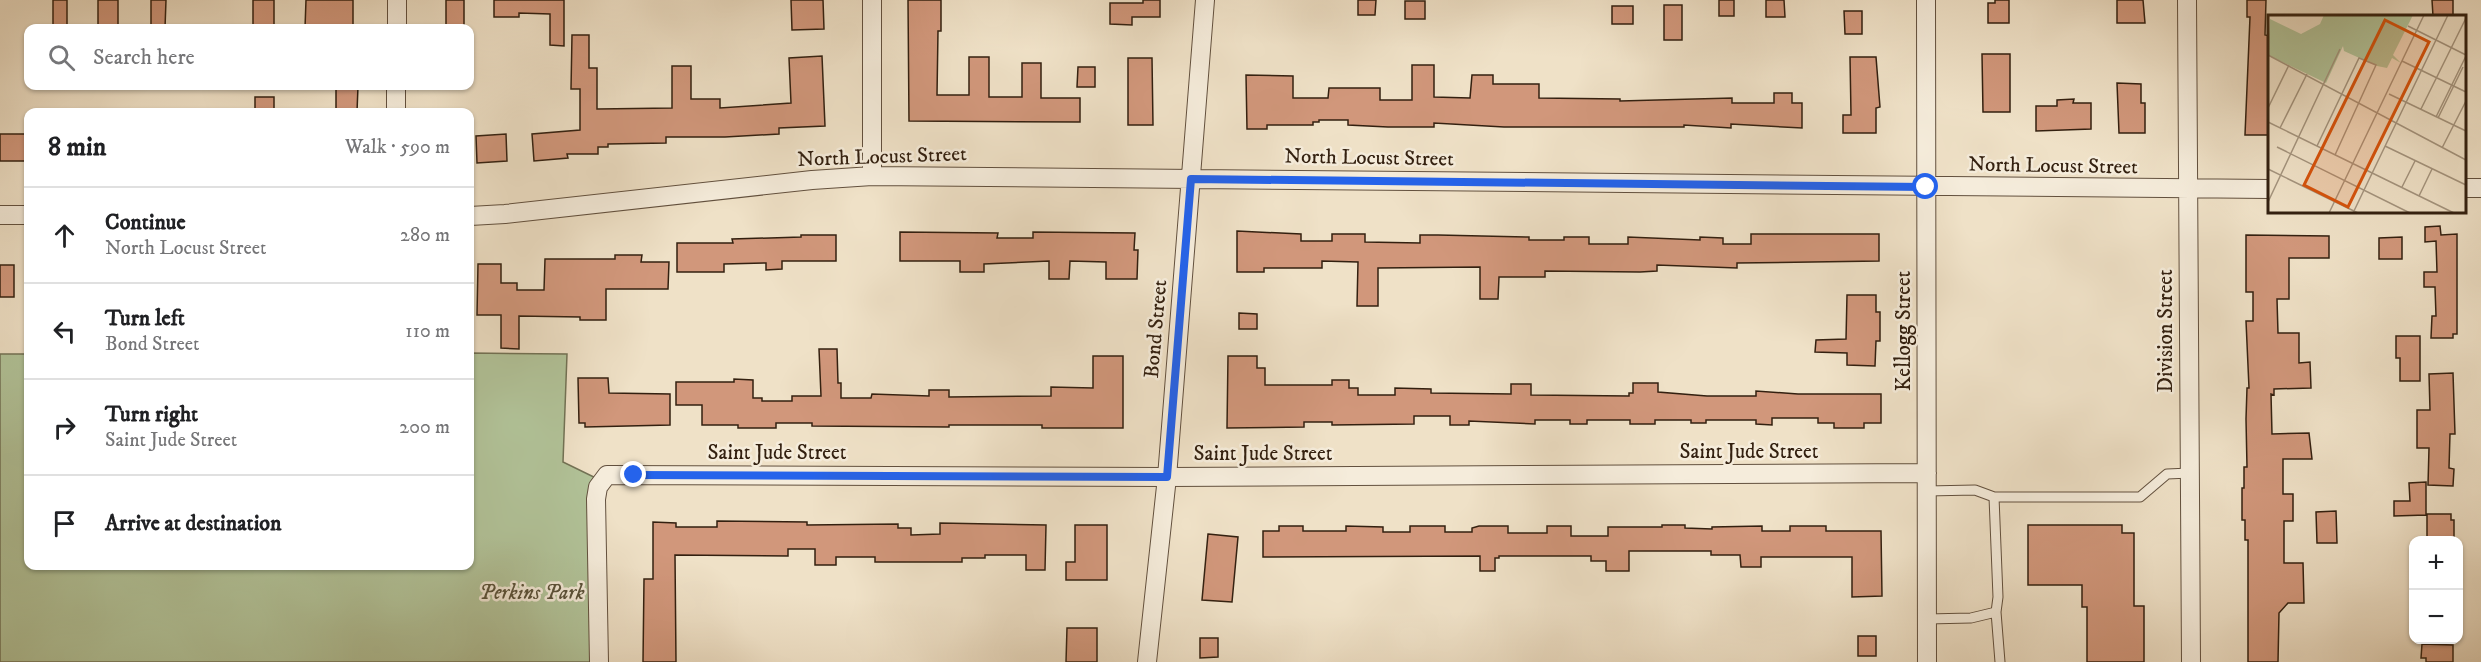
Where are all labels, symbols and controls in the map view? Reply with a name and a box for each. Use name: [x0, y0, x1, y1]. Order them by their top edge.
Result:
inset map: [2268, 15, 2466, 213]
search box: [24, 24, 474, 90]
icon: search: [45, 41, 78, 74]
text: Search here: [93, 44, 195, 71]
text: 8 min: [48, 131, 106, 164]
text: Walk · 590 m: [345, 135, 450, 160]
street label: North Locust Street: [797, 141, 967, 173]
street label: North Locust Street: [1284, 144, 1454, 172]
street label: North Locust Street: [1968, 152, 2138, 180]
route start: [1912, 173, 1938, 199]
text: Continue: [105, 209, 186, 236]
icon: ahead: [48, 219, 81, 252]
text: 280 m: [400, 223, 450, 248]
text: North Locust Street: [105, 236, 266, 261]
street label: Division Street: [2153, 269, 2179, 393]
street label: Kellogg Street: [1891, 270, 1917, 391]
street label: Bond Street: [1139, 278, 1173, 379]
text: Turn left: [105, 305, 185, 332]
icon: left: [48, 315, 81, 348]
text: 110 m: [405, 319, 450, 344]
text: Bond Street: [105, 332, 199, 357]
text: Turn right: [105, 401, 198, 428]
icon: right: [48, 411, 81, 444]
text: 200 m: [399, 415, 450, 440]
text: Saint Jude Street: [105, 428, 237, 453]
street label: Saint Jude Street: [1680, 439, 1819, 465]
street label: Saint Jude Street: [708, 440, 847, 466]
street label: Saint Jude Street: [1194, 441, 1333, 467]
route end: [620, 461, 646, 487]
icon: arrive: [48, 507, 81, 540]
text: Arrive at destination: [105, 510, 282, 537]
map controls: [2409, 536, 2463, 644]
button: +: [2409, 536, 2463, 590]
park label: Perkins Park: [479, 580, 585, 606]
button: −: [2409, 590, 2463, 644]

